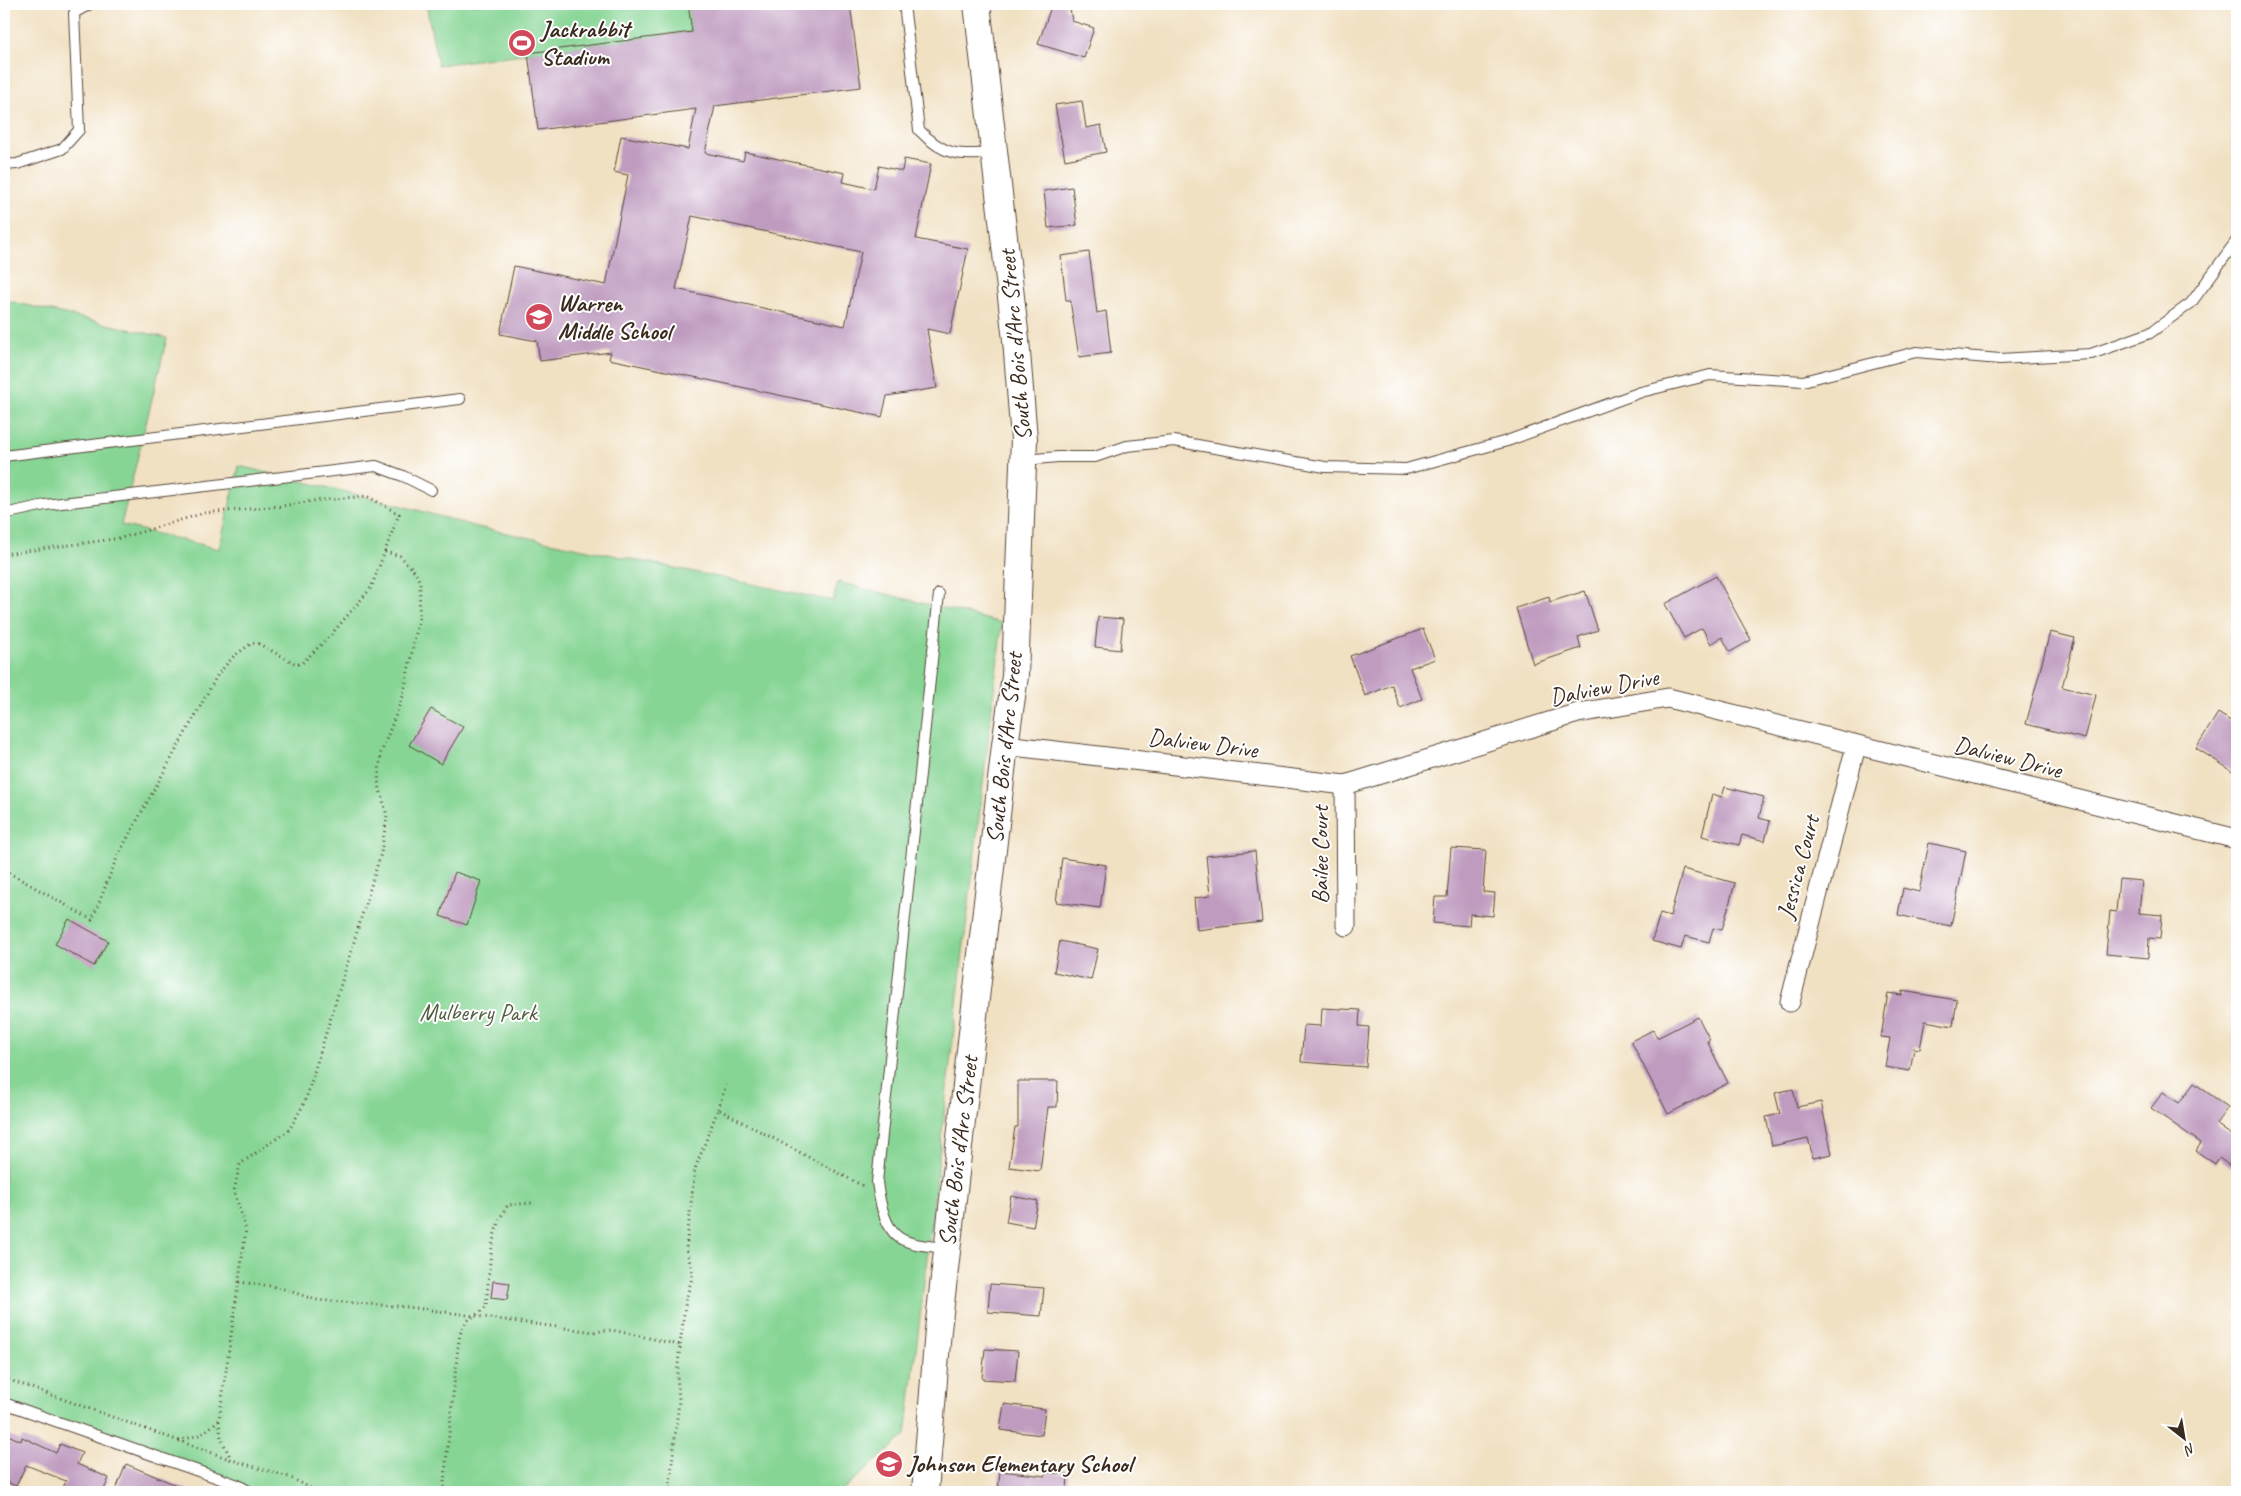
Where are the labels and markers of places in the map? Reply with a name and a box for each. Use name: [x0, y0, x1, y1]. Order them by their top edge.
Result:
place label: Jackrabbit Stadium: [539, 14, 633, 72]
sports icon: Jackrabbit Stadium: [507, 28, 537, 58]
place label: Warren Middle School: [558, 288, 675, 346]
school or university icon: Warren Middle School: [524, 302, 554, 332]
school or university icon: Johnson Elementary School: [874, 1449, 904, 1479]
place label: Johnson Elementary School: [906, 1449, 1137, 1479]

